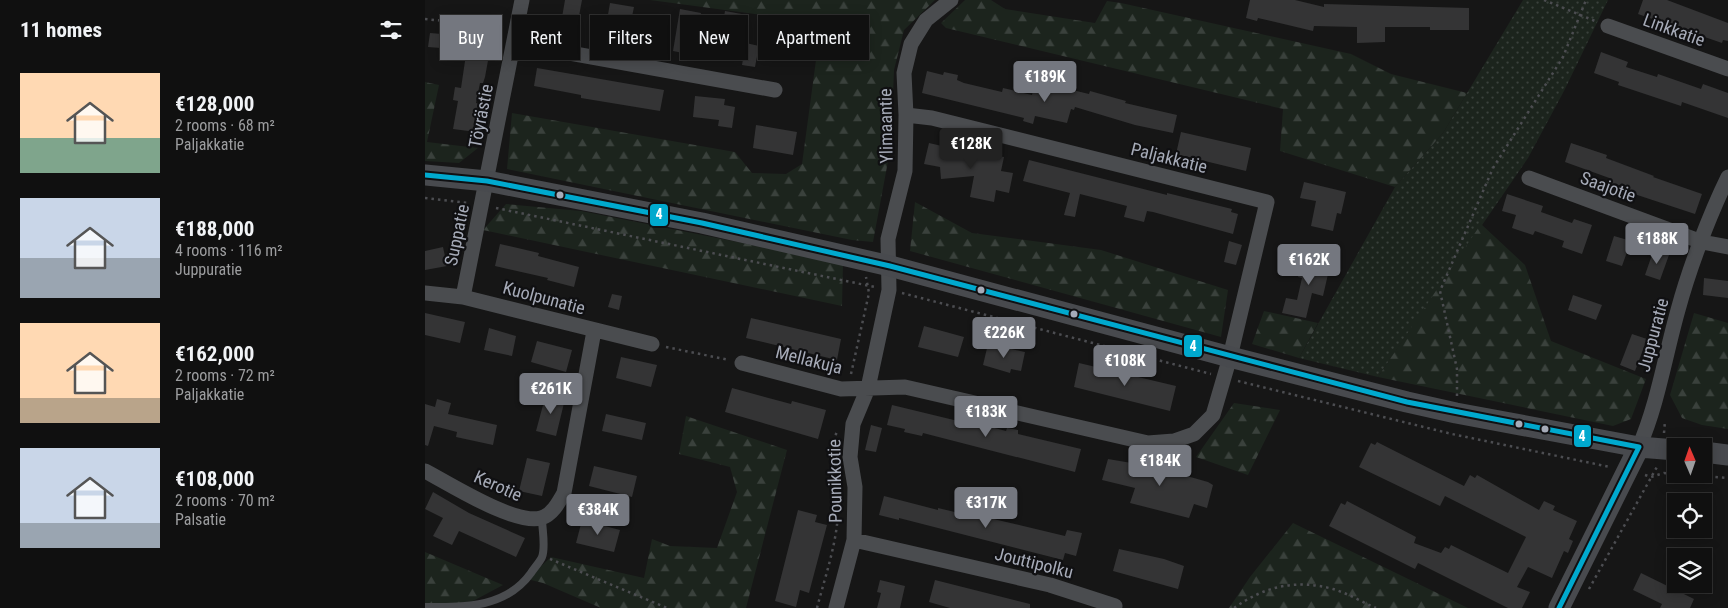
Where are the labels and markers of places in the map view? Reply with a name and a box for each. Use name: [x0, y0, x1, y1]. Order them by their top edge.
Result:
pin: €189K: [1010, 61, 1080, 103]
pin: €128K: [936, 128, 1006, 170]
unlabelled marker: [555, 190, 565, 200]
pin: €188K: [1622, 222, 1692, 265]
pin: €162K: [1274, 244, 1344, 286]
unlabelled marker: [976, 285, 986, 295]
unlabelled marker: [1069, 309, 1079, 319]
pin: €226K: [969, 316, 1039, 359]
pin: €108K: [1090, 344, 1160, 387]
pin: €261K: [516, 372, 586, 415]
pin: €183K: [951, 396, 1021, 438]
unlabelled marker: [1514, 419, 1524, 429]
unlabelled marker: [1540, 424, 1550, 434]
pin: €184K: [1125, 444, 1195, 487]
pin: €317K: [951, 486, 1021, 529]
pin: €384K: [563, 494, 633, 536]

